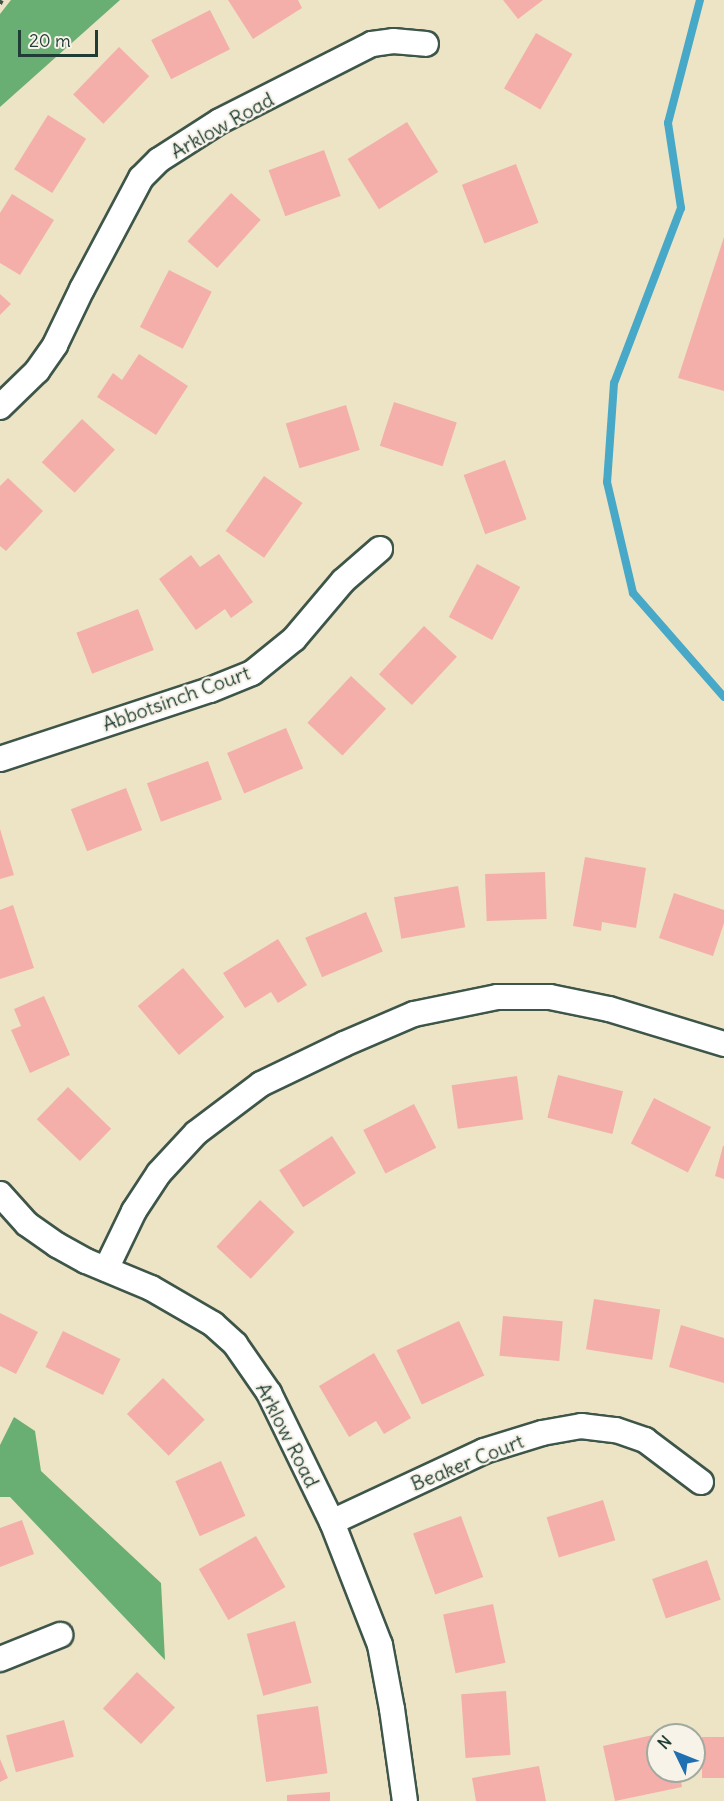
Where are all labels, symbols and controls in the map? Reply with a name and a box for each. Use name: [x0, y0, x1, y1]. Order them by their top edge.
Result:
scale bar: [21, 18, 100, 56]
text: 20 m: [29, 29, 71, 52]
street label: Arklow Road: [166, 87, 278, 163]
street label: Abbotsinch Court: [99, 660, 253, 736]
street label: Arklow Road: [251, 1379, 325, 1491]
street label: Beaker Court: [407, 1428, 527, 1496]
north arrow: [646, 1723, 706, 1783]
text: N: [653, 1731, 675, 1753]

